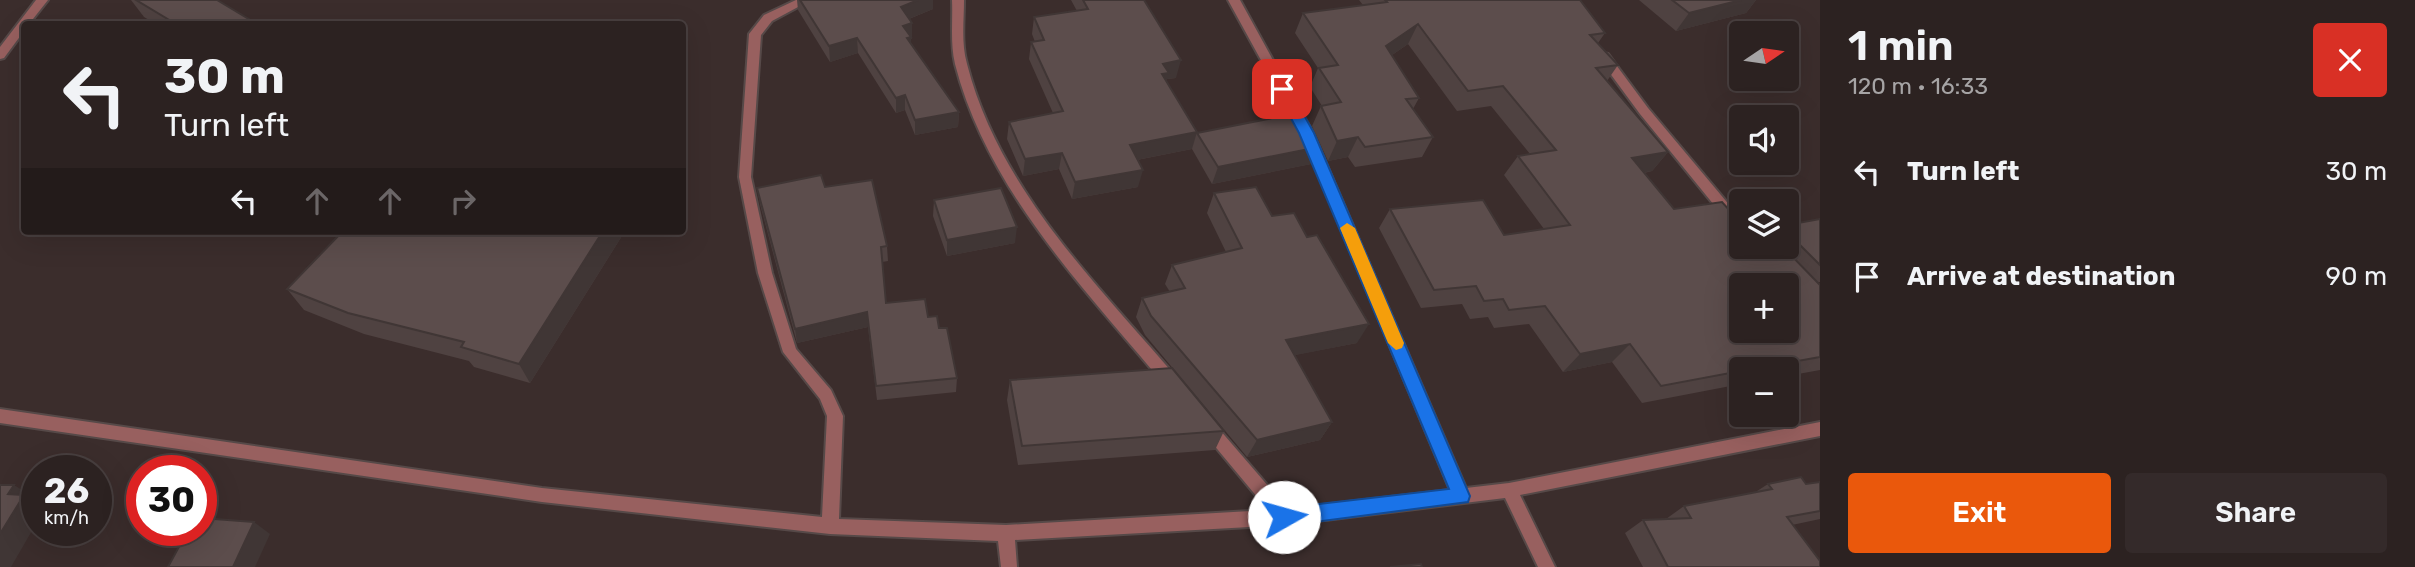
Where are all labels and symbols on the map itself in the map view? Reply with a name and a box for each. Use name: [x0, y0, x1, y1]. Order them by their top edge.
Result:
north arrow: [1729, 21, 1799, 91]
pin: [1252, 59, 1312, 119]
speed limit sign: 30: [126, 455, 217, 546]
position arrow: [1247, 480, 1321, 554]

